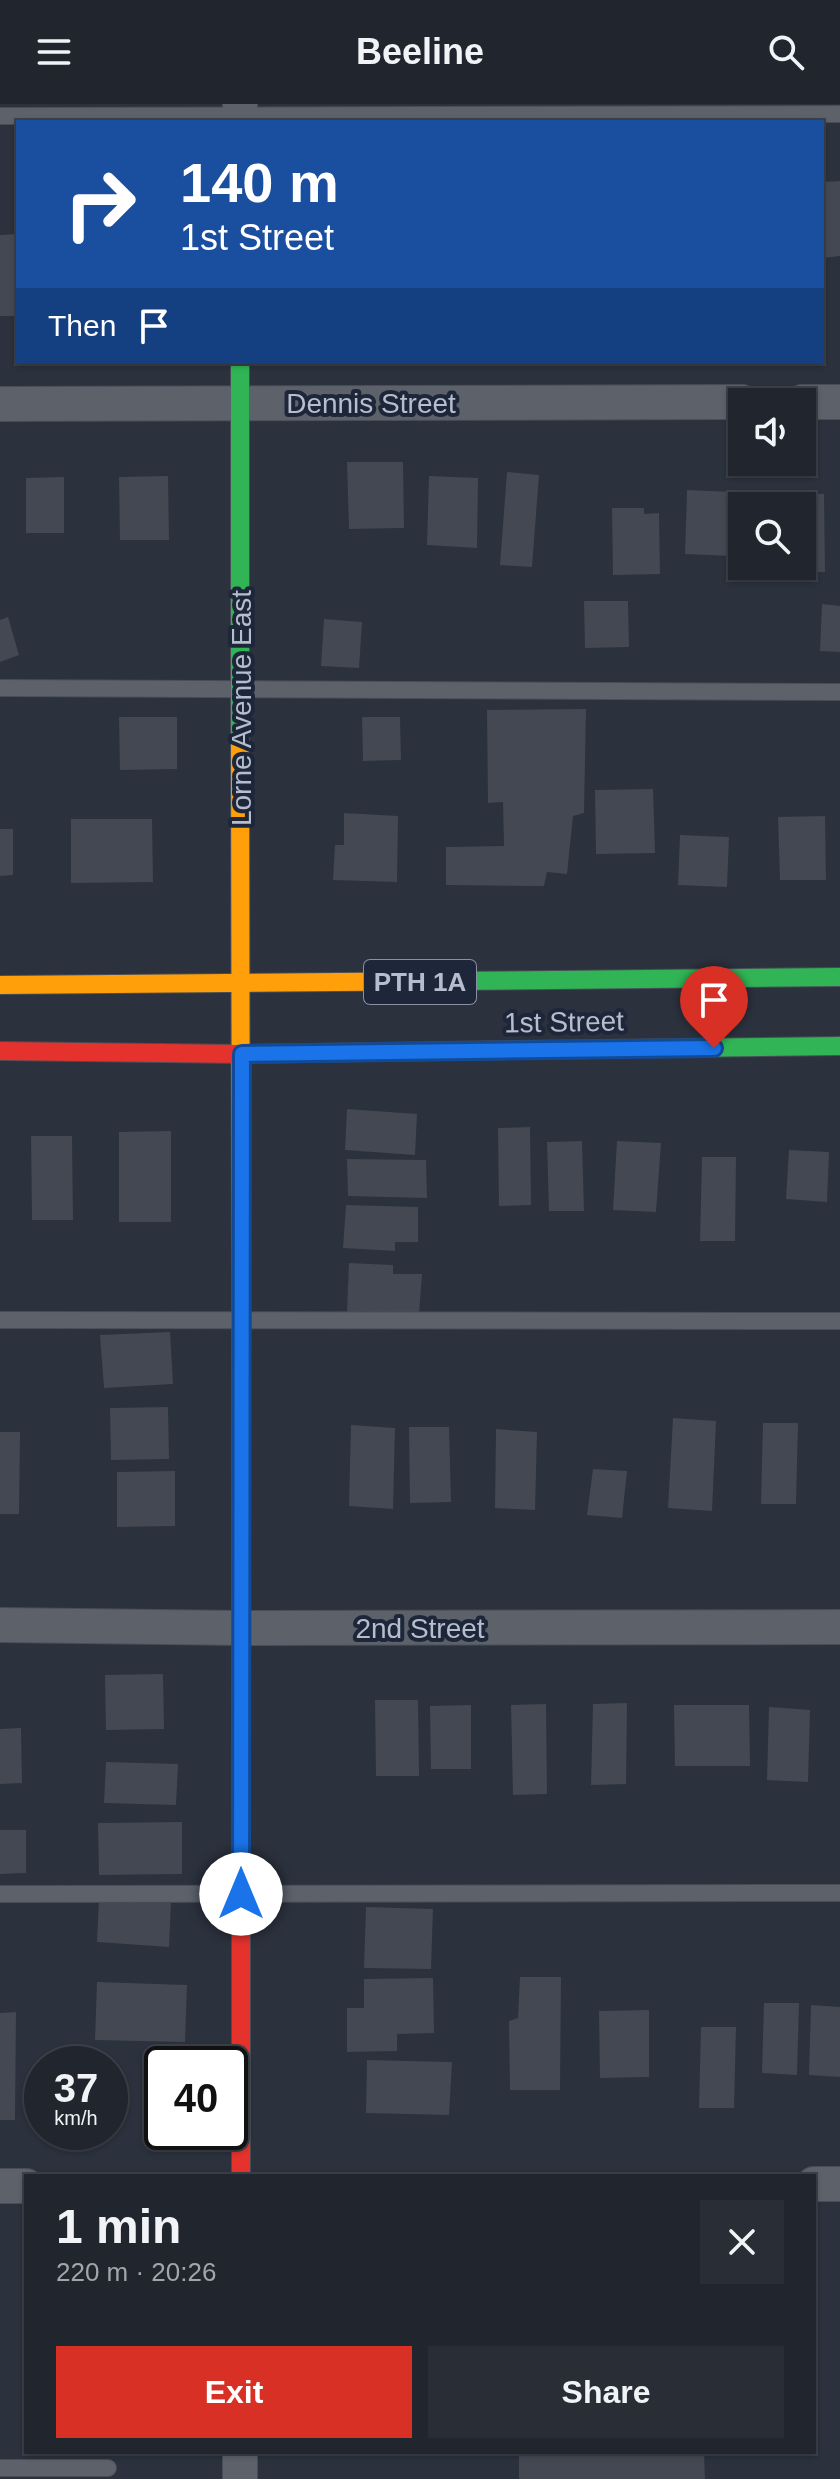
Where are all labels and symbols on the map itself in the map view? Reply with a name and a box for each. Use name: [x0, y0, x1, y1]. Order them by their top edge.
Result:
street label: Dennis Street: [286, 388, 456, 419]
street label: Lorne Avenue East: [226, 590, 257, 826]
road number: PTH 1A: [364, 960, 476, 1004]
pin: [680, 966, 748, 1048]
street label: 1st Street: [504, 1005, 624, 1039]
street label: 2nd Street: [355, 1613, 485, 1644]
position arrow: [199, 1852, 283, 1936]
speed limit sign: 40: [144, 2046, 248, 2150]

